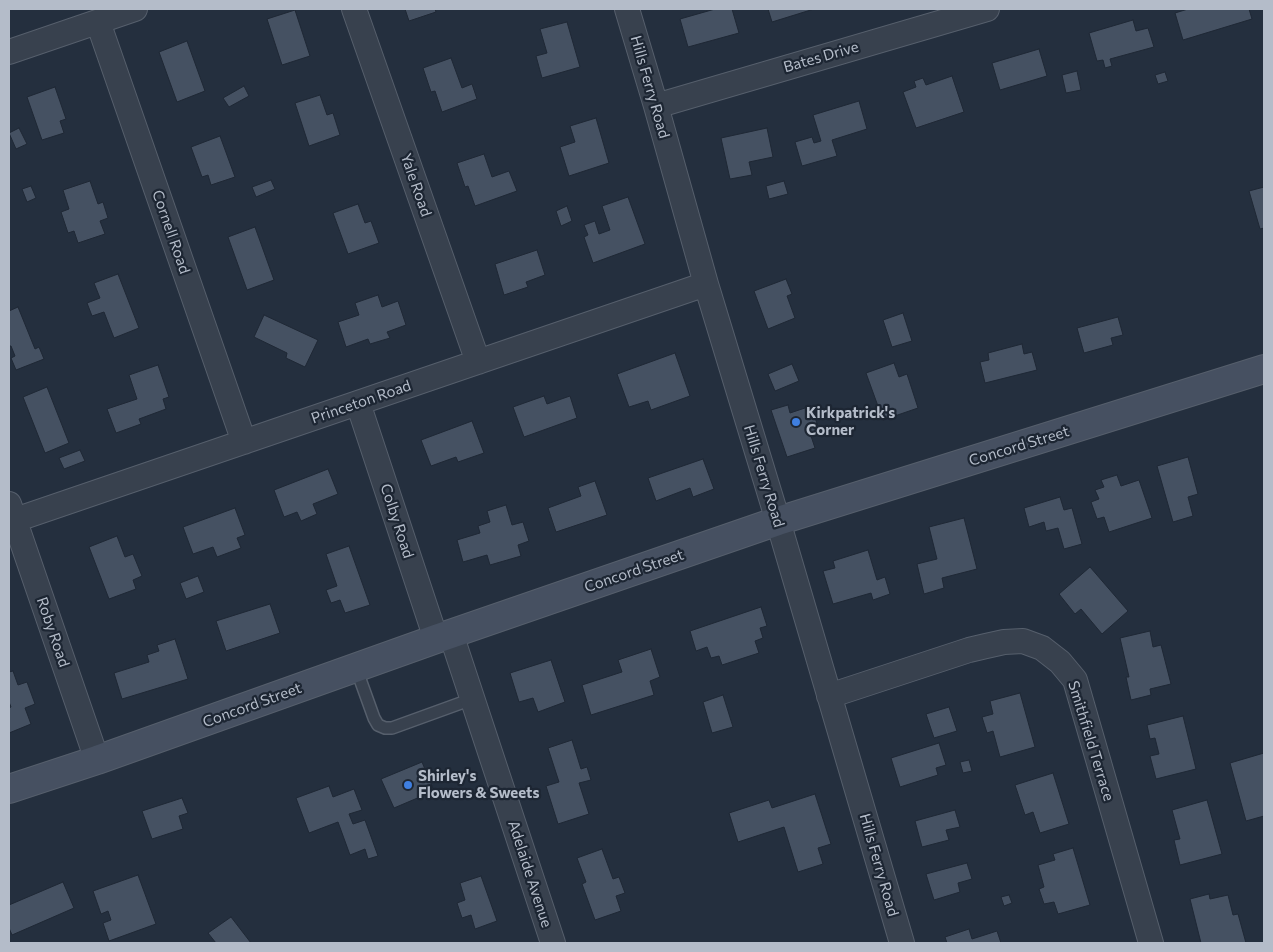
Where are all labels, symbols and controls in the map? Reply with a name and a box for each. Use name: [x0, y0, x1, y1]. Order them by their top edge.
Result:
street label: Hills Ferry Road: [627, 33, 673, 141]
street label: Bates Drive: [781, 38, 861, 76]
street label: Yale Road: [397, 151, 435, 219]
street label: Cornell Road: [148, 188, 194, 276]
street label: Princeton Road: [309, 376, 413, 428]
place label: Kirkpatrick's Corner: [806, 404, 895, 439]
marker: Kirkpatrick's Corner: [790, 416, 802, 428]
street label: Concord Street: [967, 422, 1071, 470]
street label: Hills Ferry Road: [740, 423, 788, 529]
street label: Colby Road: [376, 481, 418, 561]
street label: Concord Street: [582, 546, 686, 596]
street label: Roby Road: [33, 595, 73, 669]
street label: Concord Street: [200, 679, 304, 731]
street label: Smithfield Terrace: [1064, 679, 1118, 803]
place label: Shirley's Flowers & Sweets: [418, 767, 539, 802]
marker: Shirley's Flowers & Sweets: [402, 779, 414, 791]
street label: Hills Ferry Road: [856, 811, 902, 919]
street label: Adelaide Avenue: [504, 818, 556, 930]

